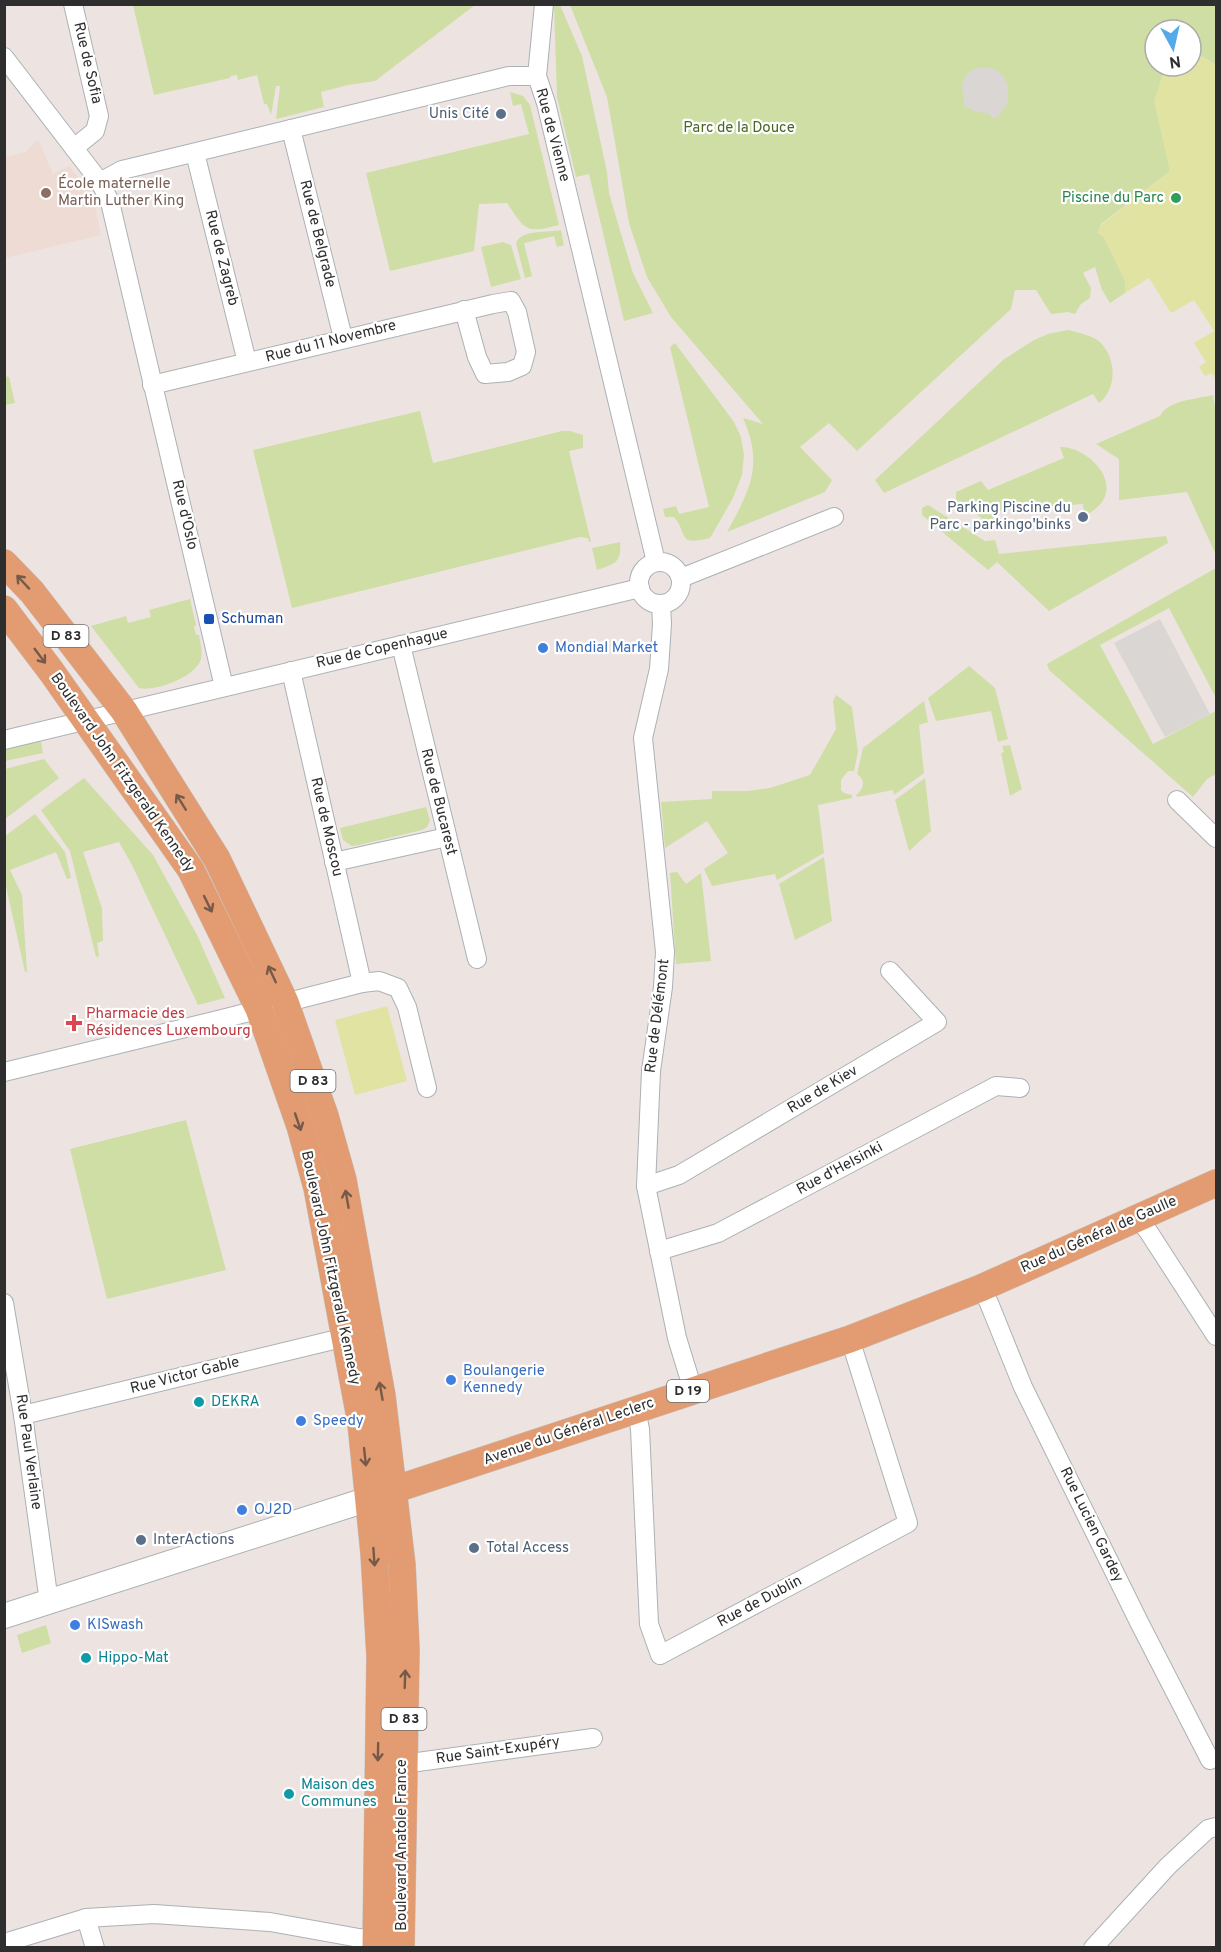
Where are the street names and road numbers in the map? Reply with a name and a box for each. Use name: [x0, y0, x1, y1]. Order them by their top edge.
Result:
street label: Rue de Sofia: [68, 20, 106, 106]
street label: Rue de Vienne: [530, 86, 574, 184]
street label: Rue de Belgrade: [294, 178, 340, 290]
street label: Rue de Zagreb: [200, 208, 242, 308]
street label: Rue du 11 Novembre: [264, 317, 398, 367]
street label: Rue d'Oslo: [167, 478, 201, 552]
road number: D 83: [44, 625, 88, 647]
street label: Rue de Copenhague: [314, 625, 450, 673]
street label: Boulevard John Fitzgerald Kennedy: [46, 669, 198, 877]
street label: Rue de Bucarest: [416, 747, 460, 857]
street label: Rue de Moscou: [305, 775, 347, 879]
street label: Rue de Délémont: [642, 958, 674, 1074]
street label: Rue de Kiev: [784, 1061, 862, 1118]
road number: D 83: [290, 1070, 336, 1092]
street label: Rue d'Helsinki: [794, 1138, 886, 1200]
street label: Boulevard John Fitzgerald Kennedy: [296, 1149, 364, 1387]
street label: Rue du Général de Gaulle: [1018, 1192, 1180, 1278]
street label: Rue Victor Gable: [128, 1353, 242, 1399]
road number: D 19: [667, 1380, 709, 1402]
street label: Rue Paul Verlaine: [10, 1393, 46, 1511]
street label: Avenue du Général Leclerc: [481, 1394, 657, 1470]
street label: Rue Lucien Gardey: [1055, 1464, 1127, 1586]
street label: Rue de Dublin: [714, 1572, 806, 1632]
road number: D 83: [382, 1708, 426, 1730]
street label: Rue Saint-Exupéry: [435, 1733, 561, 1769]
street label: Boulevard Anatole France: [393, 1759, 412, 1931]

